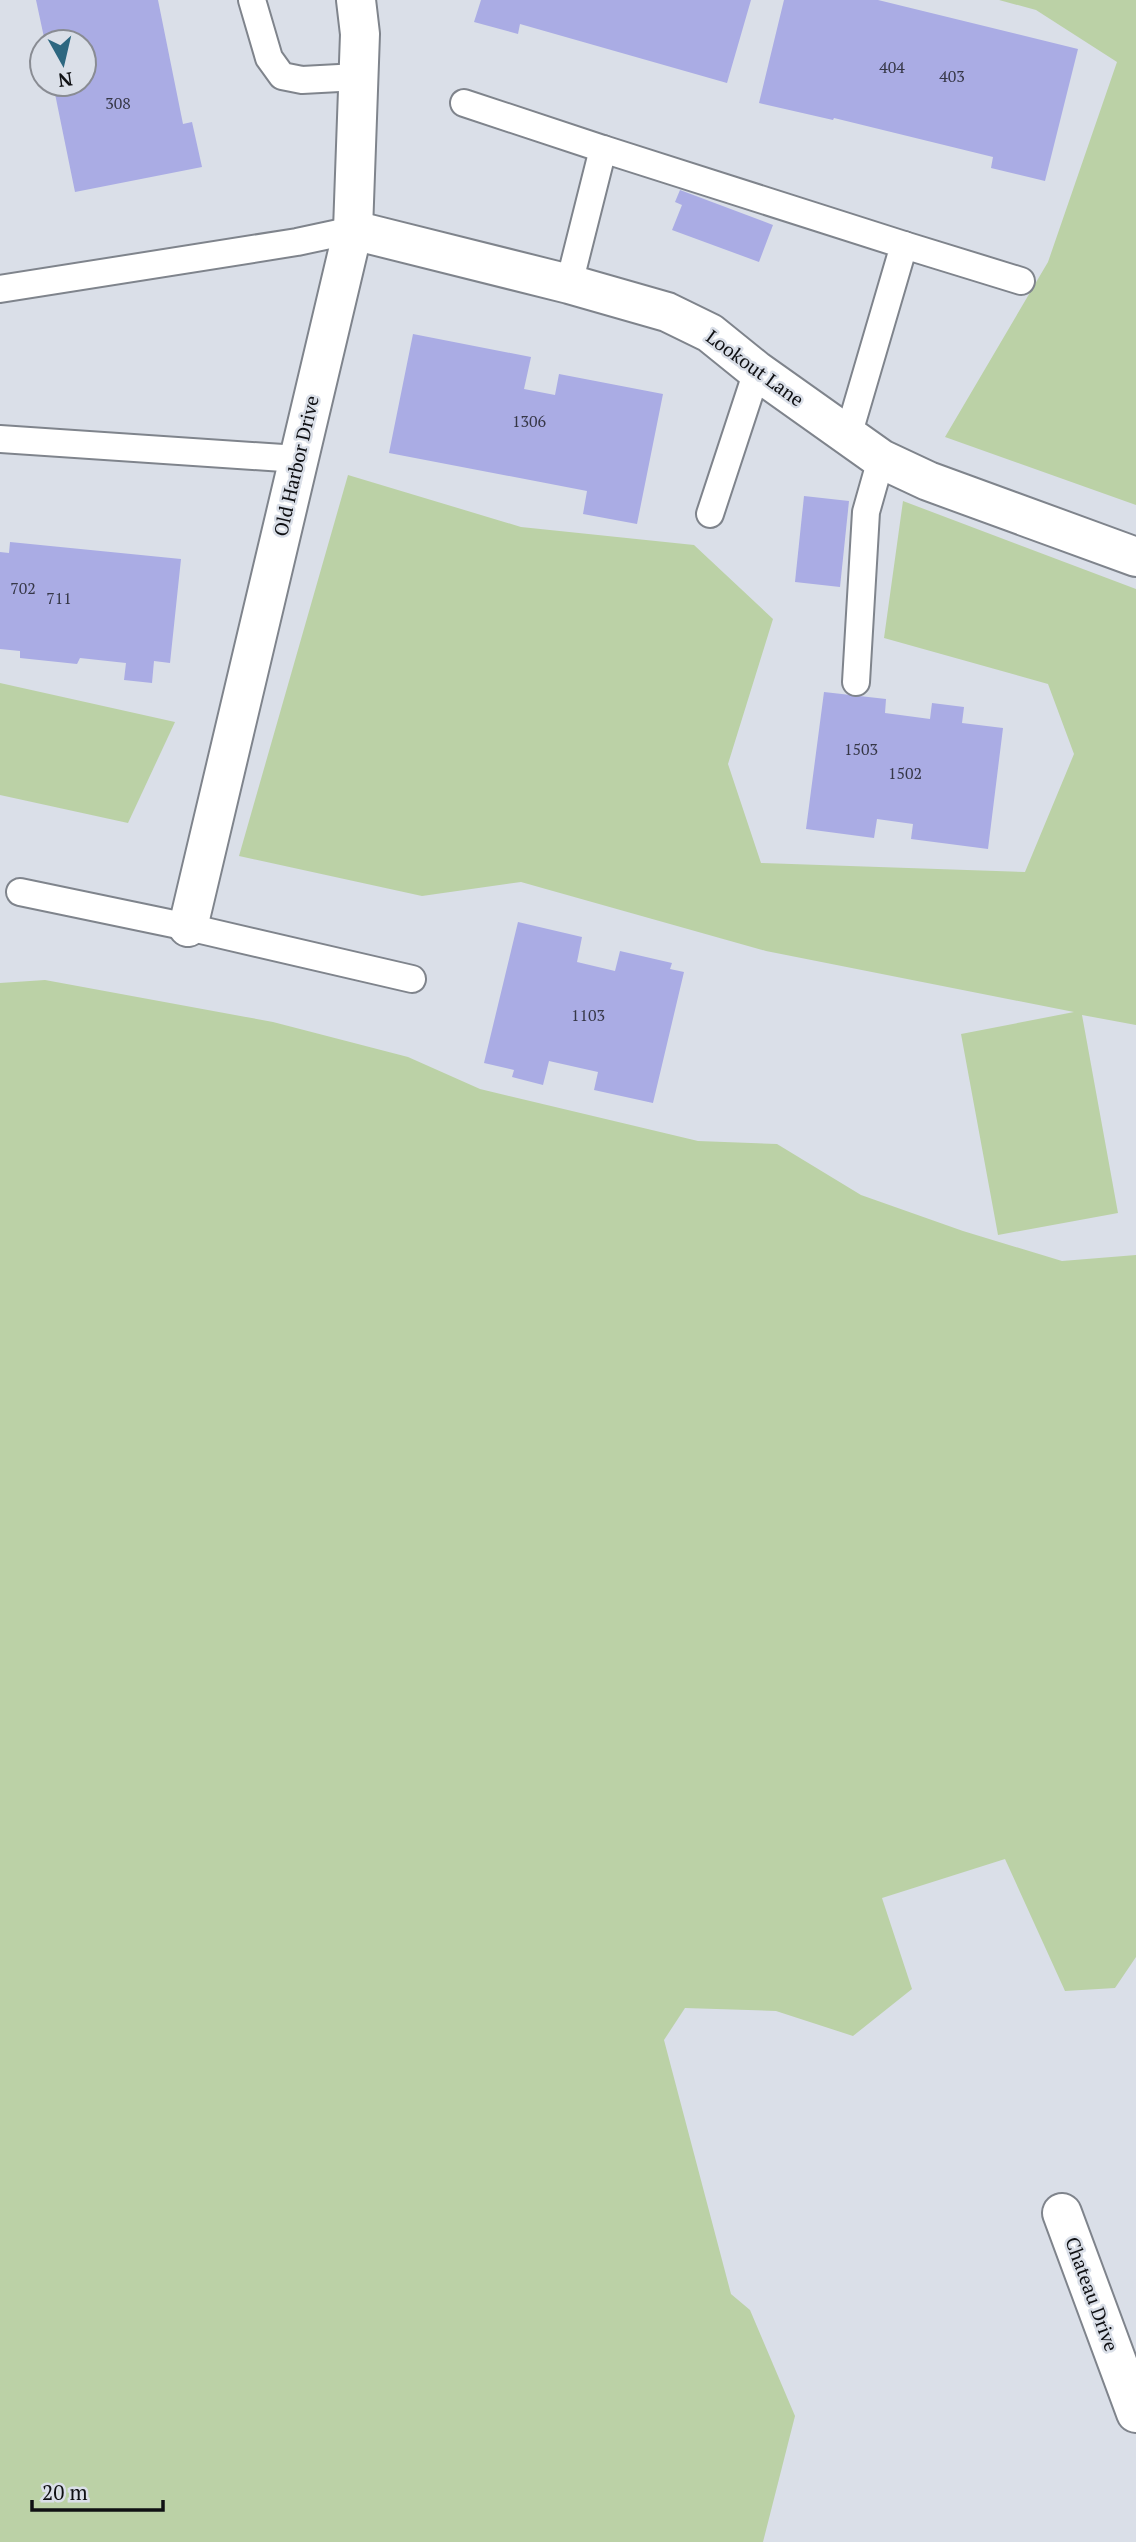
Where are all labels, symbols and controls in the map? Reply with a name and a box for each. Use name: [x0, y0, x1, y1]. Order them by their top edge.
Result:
north arrow: [28, 28, 98, 98]
house number: 404: [879, 56, 905, 78]
house number: 403: [939, 65, 965, 87]
text: N: [56, 67, 74, 94]
house number: 308: [105, 92, 131, 114]
street label: Lookout Lane: [701, 324, 809, 412]
street label: Old Harbor Drive: [267, 393, 324, 539]
house number: 1306: [512, 410, 547, 432]
house number: 702: [10, 577, 36, 599]
house number: 711: [46, 587, 72, 609]
house number: 1503: [844, 738, 878, 760]
house number: 1502: [888, 762, 922, 784]
house number: 1103: [571, 1004, 605, 1026]
street label: Chateau Drive: [1060, 2233, 1125, 2355]
scale bar: [32, 2468, 163, 2512]
text: 20 m: [42, 2478, 88, 2506]

